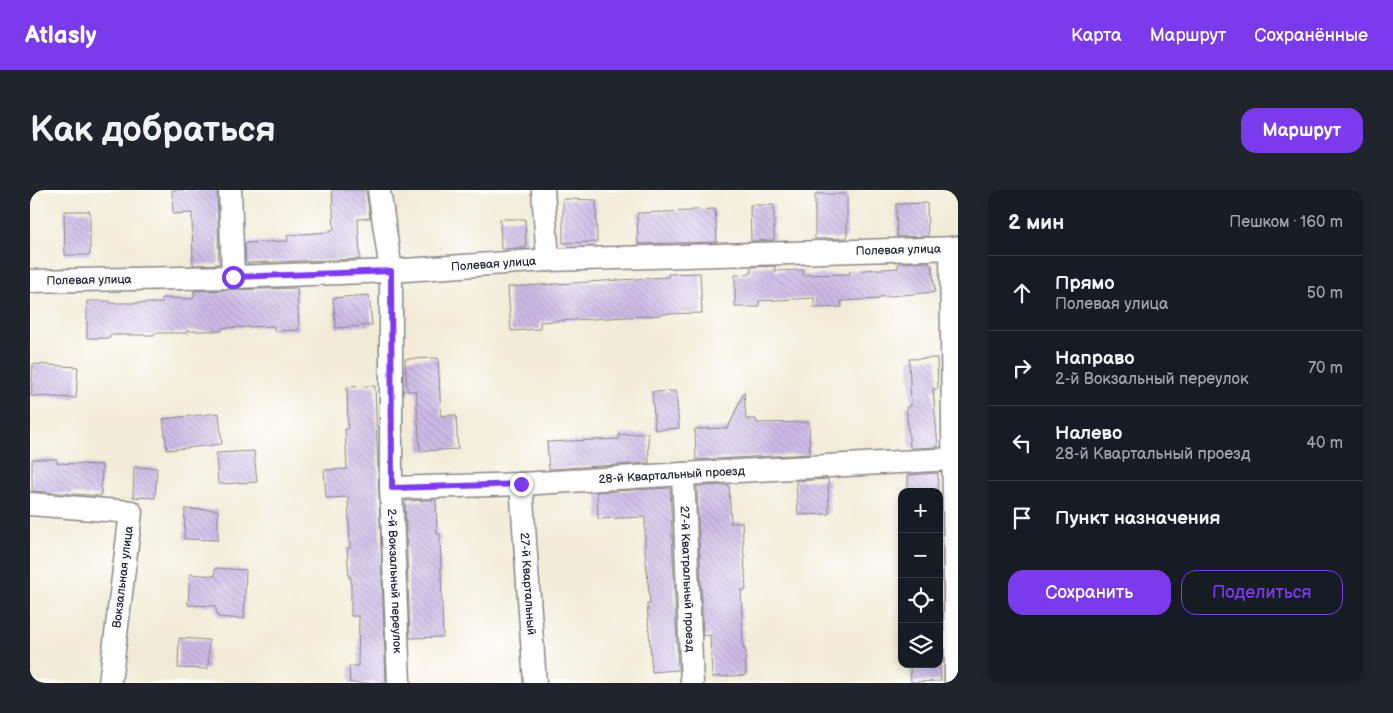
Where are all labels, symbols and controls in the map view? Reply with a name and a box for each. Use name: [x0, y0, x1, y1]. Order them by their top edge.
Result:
text: Atlasly: [25, 21, 96, 50]
text: Карта: [1071, 25, 1122, 46]
text: Маршрут: [1150, 25, 1226, 46]
text: Сохранённые: [1254, 25, 1368, 46]
button: Маршрут: [1241, 108, 1363, 153]
text: Как добраться: [30, 109, 276, 152]
text: 2 мин: [1008, 210, 1064, 235]
text: Пешком · 160 m: [1229, 213, 1343, 232]
street label: Полевая улица: [856, 241, 941, 258]
street label: Полевая улица: [451, 253, 537, 274]
route start: [222, 266, 245, 289]
street label: Полевая улица: [46, 271, 132, 288]
text: Прямо: [1055, 272, 1115, 295]
icon: ahead: [1008, 279, 1036, 307]
text: 50 m: [1307, 284, 1343, 303]
text: Полевая улица: [1055, 295, 1168, 314]
text: Направо: [1055, 347, 1135, 370]
icon: right: [1008, 354, 1036, 382]
text: 70 m: [1308, 359, 1343, 378]
text: 2-й Вокзальный переулок: [1055, 370, 1248, 389]
text: Налево: [1055, 422, 1122, 445]
icon: left: [1008, 429, 1036, 457]
text: 40 m: [1306, 434, 1343, 453]
text: 28-й Квартальный проезд: [1055, 445, 1251, 464]
street label: 28-й Квартальный проезд: [598, 463, 746, 487]
route end: [510, 473, 533, 496]
map controls: [898, 488, 943, 668]
button: +: [898, 488, 943, 533]
icon: arrive: [1008, 504, 1036, 532]
street label: 27-й Кватральный проезд: [677, 506, 698, 653]
text: Пункт назначения: [1055, 507, 1220, 530]
street label: 2-й Вокзальный переулок: [384, 508, 405, 655]
street label: Вокзальная улица: [109, 525, 137, 629]
street label: 27-й Квартальный: [517, 532, 539, 636]
button: −: [898, 533, 943, 578]
button: Сохранить: [1008, 570, 1171, 615]
button: Поделиться: [1181, 570, 1343, 615]
button: locate: [898, 578, 943, 623]
button: layers: [898, 623, 943, 668]

